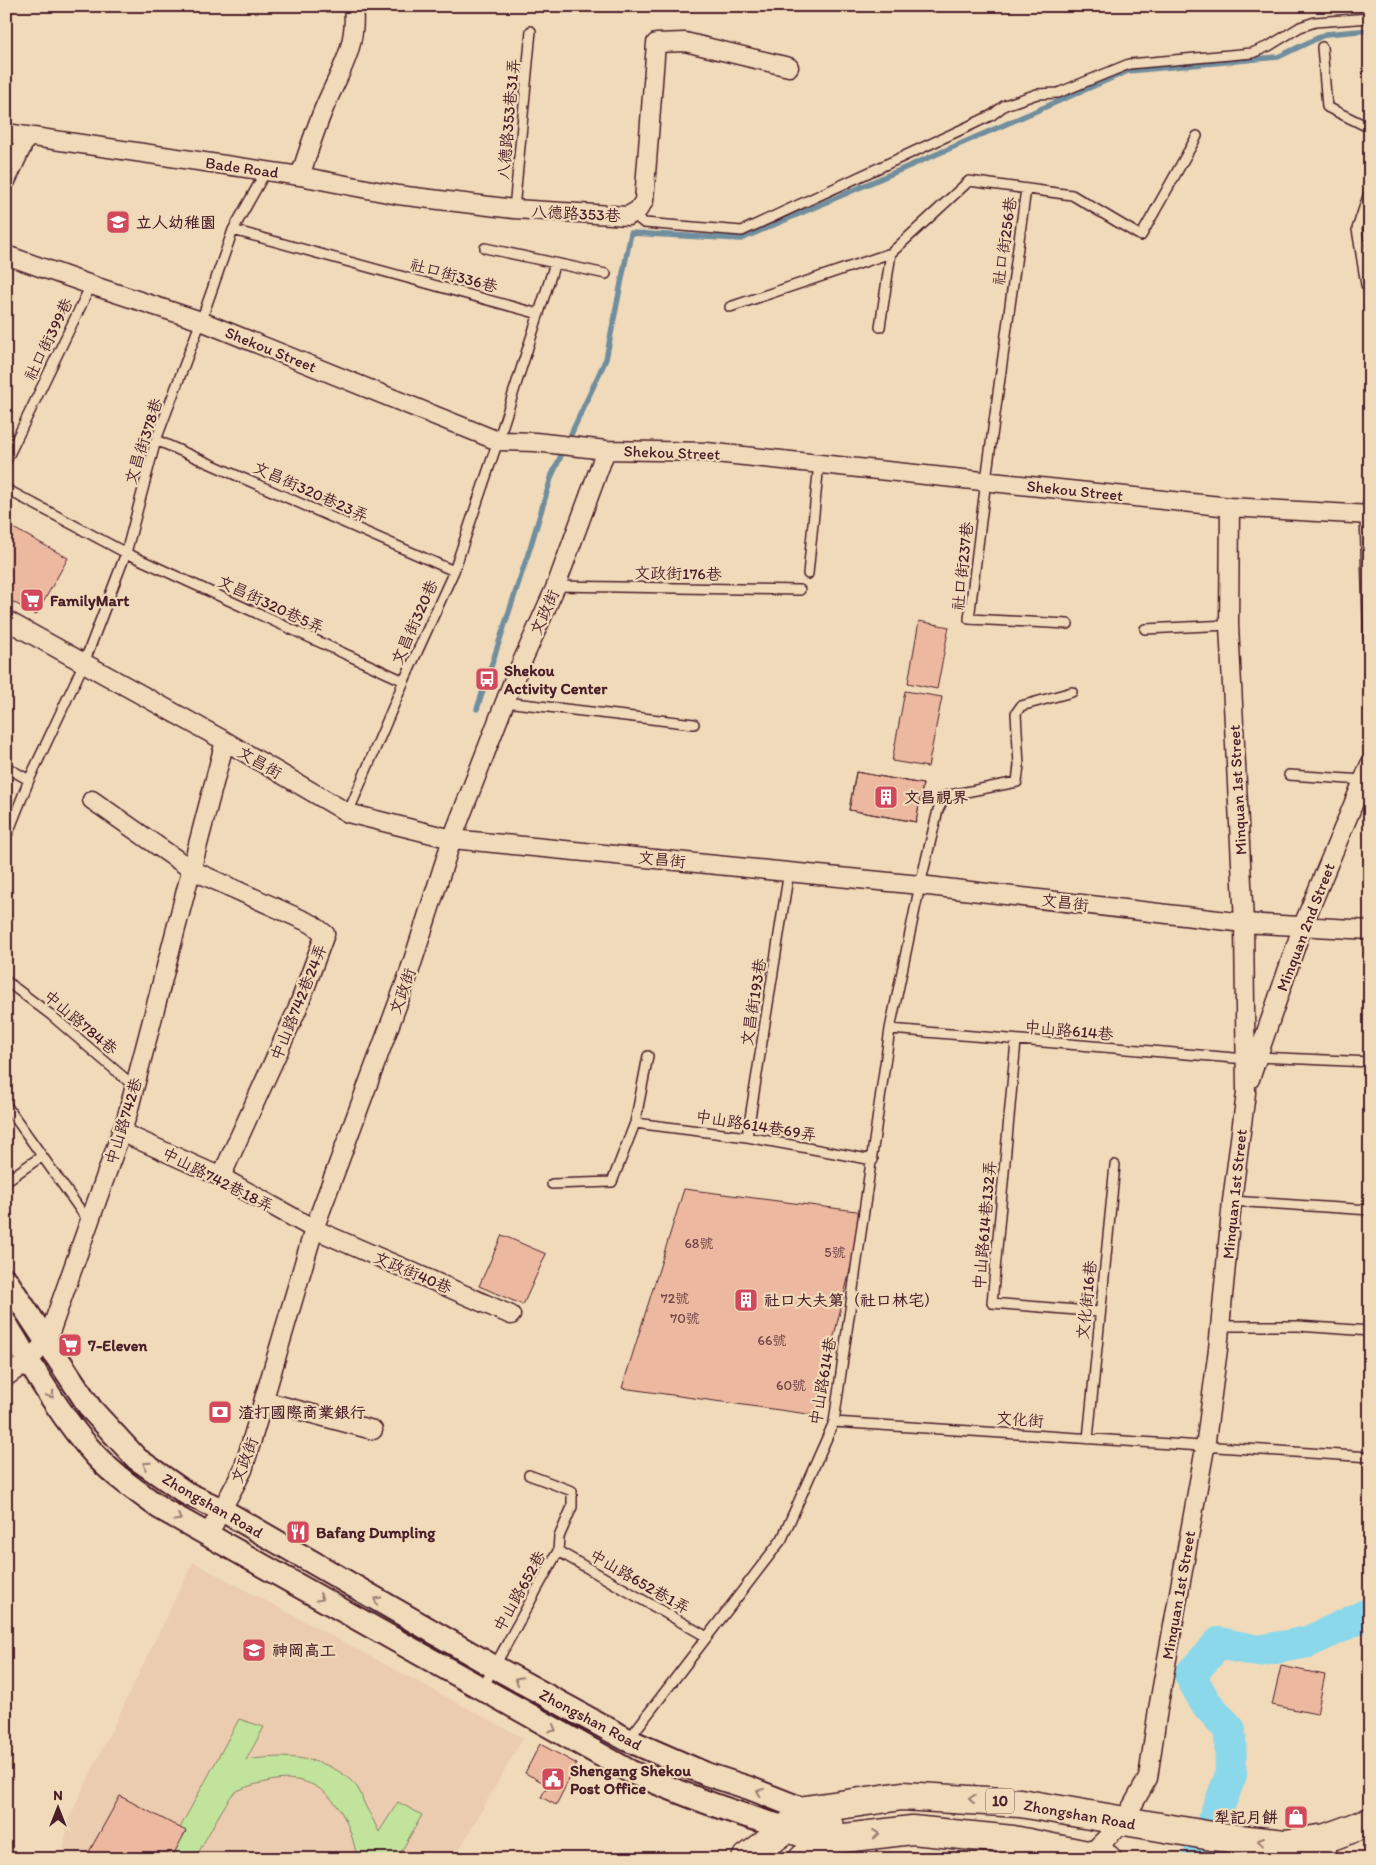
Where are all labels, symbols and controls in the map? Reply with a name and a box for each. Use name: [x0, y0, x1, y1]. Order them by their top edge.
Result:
street label: 八德路353巷31弄: [494, 57, 523, 181]
street label: Bade Road: [204, 153, 280, 182]
street label: 社口街256巷: [989, 196, 1020, 287]
street label: 八德路353巷: [531, 202, 621, 225]
school or university icon: 立人幼稚園: [105, 209, 131, 235]
place label: 立人幼稚園: [136, 213, 216, 232]
street label: 社口街336巷: [408, 255, 500, 296]
street label: 社口街399巷: [20, 295, 77, 384]
street label: Shekou Street: [222, 323, 319, 376]
street label: 文昌街378巷: [121, 396, 166, 487]
street label: Shekou Street: [623, 441, 721, 464]
street label: 文昌街320巷23弄: [250, 458, 371, 525]
street label: Shekou Street: [1026, 476, 1124, 505]
street label: 社口街237巷: [948, 521, 977, 611]
street label: 文政街176巷: [634, 563, 722, 584]
street label: 文昌街320巷5弄: [214, 571, 327, 637]
street label: 文昌街320巷: [387, 577, 442, 668]
street label: 文政街: [526, 586, 563, 638]
supermarket icon: FamilyMart: [19, 587, 45, 613]
place label: FamilyMart: [50, 591, 129, 611]
place label: Shekou Activity Center: [503, 661, 608, 699]
bus stop icon: Shekou Activity Center: [474, 666, 500, 692]
street label: Minquan 1st Street: [1225, 724, 1250, 856]
street label: 文昌街: [234, 742, 285, 783]
building icon: 文昌視界: [873, 784, 899, 810]
place label: 文昌視界: [904, 788, 968, 807]
street label: 文昌街: [637, 848, 687, 871]
street label: Minquan 2nd Street: [1272, 860, 1339, 994]
street label: 文昌街: [1040, 890, 1090, 915]
street label: 中山路742巷24弄: [266, 941, 331, 1063]
street label: 文昌街193巷: [737, 957, 770, 1047]
street label: 文政街: [385, 965, 420, 1017]
street label: 中山路784巷: [40, 986, 121, 1059]
street label: 中山路614巷: [1024, 1017, 1114, 1044]
street label: 中山路742巷: [101, 1075, 146, 1167]
street label: 中山路614巷69弄: [694, 1107, 818, 1144]
street label: Minquan 1st Street: [1218, 1128, 1251, 1260]
street label: 中山路742巷18弄: [159, 1143, 277, 1216]
street label: 中山路614巷132弄: [969, 1159, 1000, 1291]
house number: 68號: [684, 1235, 714, 1252]
house number: 5號: [824, 1244, 846, 1261]
street label: 文政街40巷: [371, 1247, 455, 1298]
street label: 文化街16巷: [1073, 1259, 1100, 1341]
building icon: 社口大夫第（社口林宅）: [733, 1287, 759, 1313]
house number: 72號: [661, 1290, 689, 1307]
place label: 社口大夫第（社口林宅）: [764, 1291, 940, 1310]
house number: 70號: [670, 1310, 700, 1327]
supermarket icon: 7-Eleven: [57, 1332, 83, 1358]
house number: 66號: [758, 1332, 786, 1349]
street label: 中山路614巷: [805, 1335, 840, 1427]
place label: 7-Eleven: [87, 1336, 148, 1355]
house number: 60號: [776, 1377, 806, 1394]
one-way arrow: [45, 1389, 54, 1399]
bank icon: 渣打國際商業銀行: [207, 1399, 233, 1425]
place label: 渣打國際商業銀行: [238, 1403, 366, 1422]
street label: 文化街: [995, 1408, 1045, 1431]
street label: 文政街: [227, 1434, 262, 1486]
one-way arrow: [142, 1462, 152, 1471]
street label: Zhongshan Road: [159, 1469, 267, 1542]
one-way arrow: [173, 1512, 182, 1522]
restaurant icon: Bafang Dumpling: [285, 1519, 311, 1545]
place label: Bafang Dumpling: [316, 1523, 436, 1543]
street label: Minquan 1st Street: [1158, 1529, 1199, 1661]
street label: 中山路652巷1弄: [586, 1545, 693, 1618]
street label: 中山路652巷: [489, 1548, 549, 1635]
one-way arrow: [315, 1592, 324, 1602]
one-way arrow: [373, 1596, 382, 1606]
school or university icon: 神岡高工: [241, 1637, 267, 1663]
place label: 神岡高工: [272, 1641, 336, 1660]
one-way arrow: [514, 1676, 523, 1686]
street label: Zhongshan Road: [536, 1684, 645, 1755]
one-way arrow: [548, 1723, 557, 1733]
place label: Shengang Shekou Post Office: [570, 1761, 691, 1798]
public building icon: Shengang Shekou Post Office: [540, 1766, 566, 1792]
north arrow: [32, 1782, 82, 1832]
text: N: [53, 1787, 63, 1804]
one-way arrow: [756, 1788, 765, 1798]
road number: 10: [986, 1788, 1014, 1814]
one-way arrow: [968, 1794, 976, 1805]
street label: Zhongshan Road: [1022, 1795, 1138, 1834]
shop icon: 犁記月餅: [1283, 1804, 1309, 1830]
place label: 犁記月餅: [1214, 1808, 1278, 1827]
one-way arrow: [873, 1829, 881, 1840]
one-way arrow: [1256, 1836, 1264, 1847]

